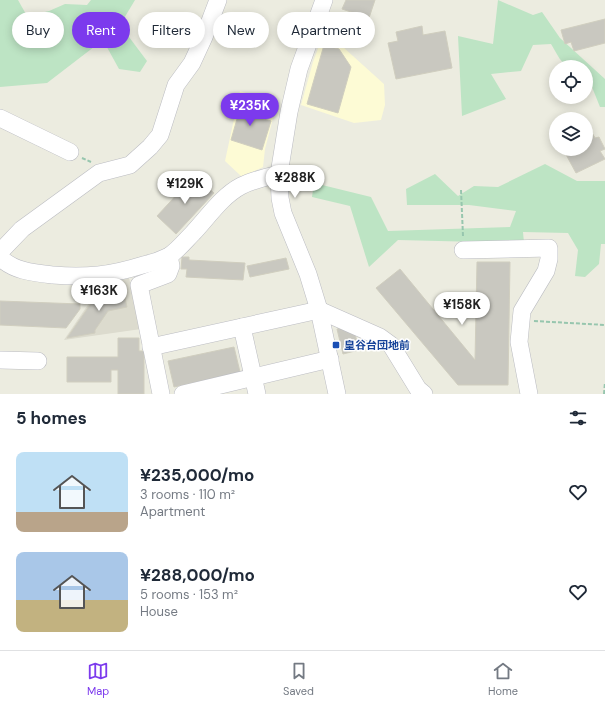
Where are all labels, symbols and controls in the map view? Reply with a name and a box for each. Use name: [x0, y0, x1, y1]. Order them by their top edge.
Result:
chip: Buy: [12, 12, 64, 48]
chip: Rent: [72, 12, 130, 48]
chip: Filters: [138, 12, 205, 48]
chip: New: [213, 12, 269, 48]
chip: Apartment: [277, 12, 375, 48]
map controls: [549, 60, 593, 156]
button: locate: [549, 60, 593, 104]
pin: ¥235K: [222, 93, 278, 127]
text: ¥235K: [230, 97, 270, 114]
button: layers: [549, 112, 593, 156]
pin: ¥288K: [267, 165, 323, 199]
text: ¥288K: [275, 169, 315, 186]
pin: ¥129K: [157, 171, 213, 205]
text: ¥129K: [166, 175, 204, 192]
pin: ¥163K: [71, 278, 127, 312]
text: ¥163K: [80, 282, 118, 299]
pin: ¥158K: [434, 292, 490, 326]
text: ¥158K: [443, 296, 481, 313]
place label: 皇谷台団地前: [344, 338, 410, 352]
marker: 皇谷台団地前: [331, 340, 341, 350]
text: 5 homes: [16, 407, 87, 429]
icon: filters: [567, 407, 589, 429]
text: ¥235,000/mo: [140, 464, 254, 486]
icon: home: [48, 468, 96, 516]
icon: heart: [567, 481, 589, 503]
text: 3 rooms · 110 m²: [140, 486, 235, 503]
text: Apartment: [140, 503, 205, 520]
text: ¥288,000/mo: [140, 564, 255, 586]
icon: home: [48, 568, 96, 616]
icon: heart: [567, 581, 589, 603]
text: 5 rooms · 153 m²: [140, 586, 238, 603]
text: House: [140, 603, 178, 620]
tab: Map: [87, 660, 109, 698]
tab: Saved: [283, 660, 314, 698]
tab: Home: [488, 660, 518, 698]

